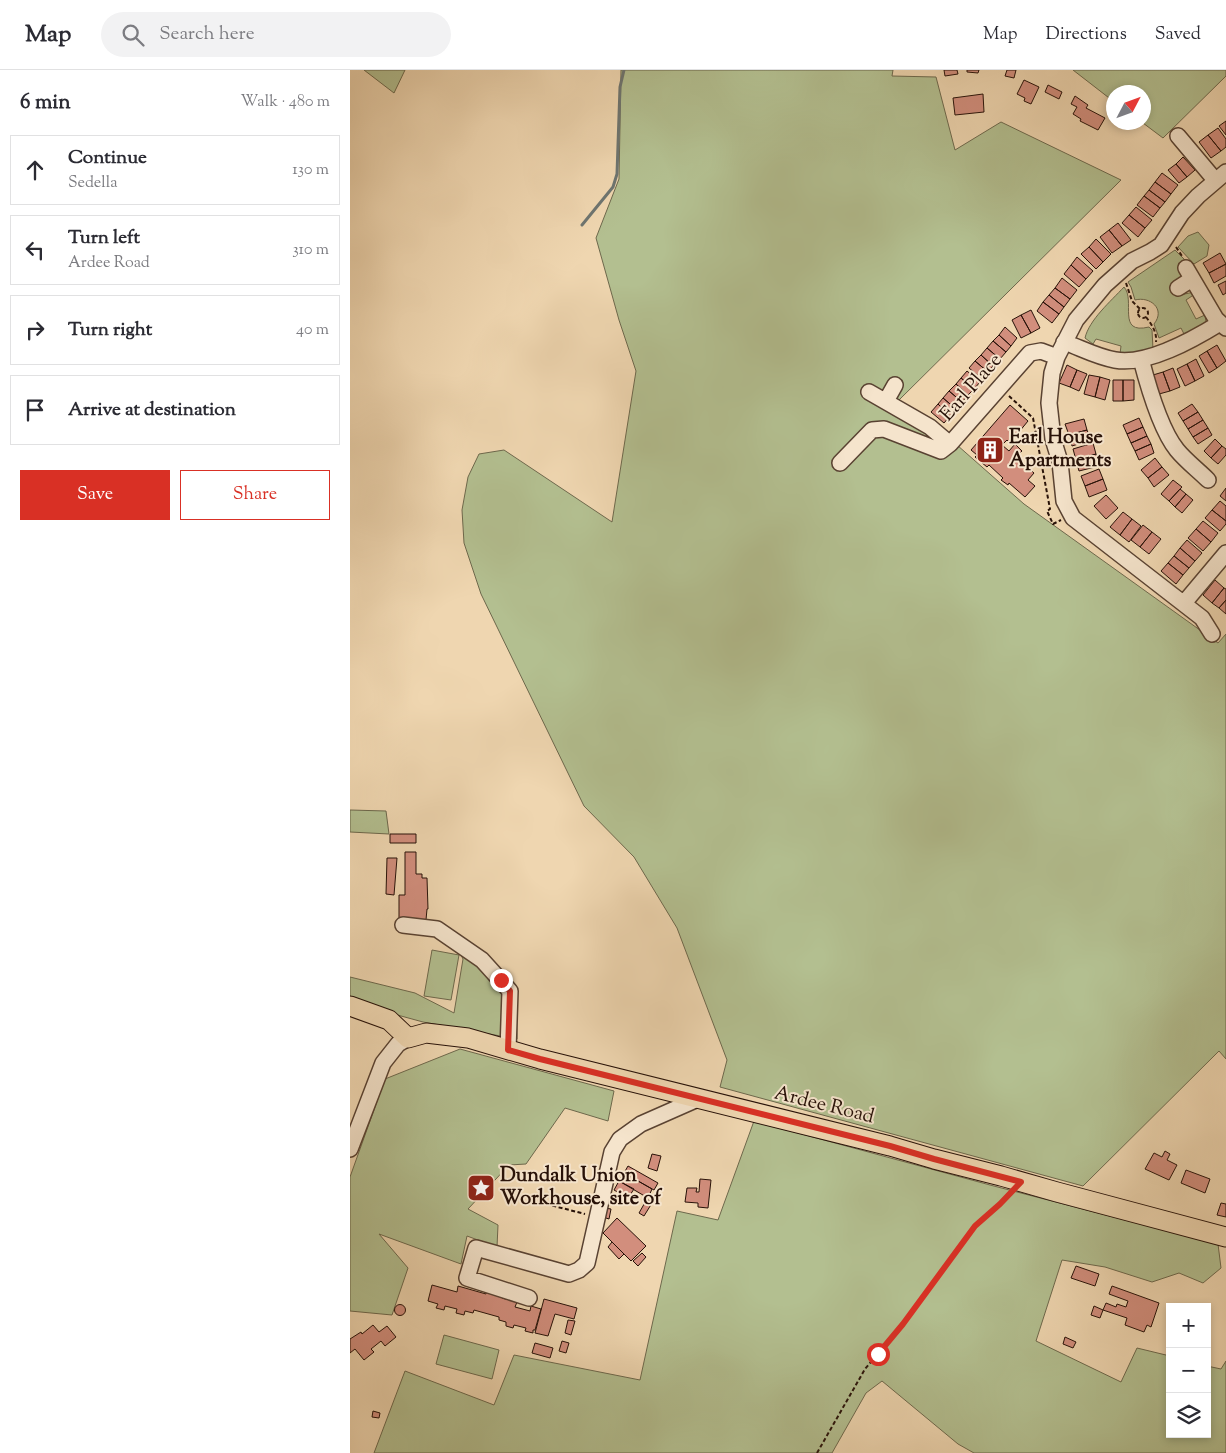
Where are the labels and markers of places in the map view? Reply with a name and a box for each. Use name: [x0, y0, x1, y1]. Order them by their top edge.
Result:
place label: Earl House Apartments: [1009, 424, 1112, 476]
building icon: Earl House Apartments: [975, 435, 1005, 465]
place label: Dundalk Union Workhouse, site of: [500, 1162, 663, 1214]
place icon: Dundalk Union Workhouse, site of: [466, 1173, 496, 1203]

